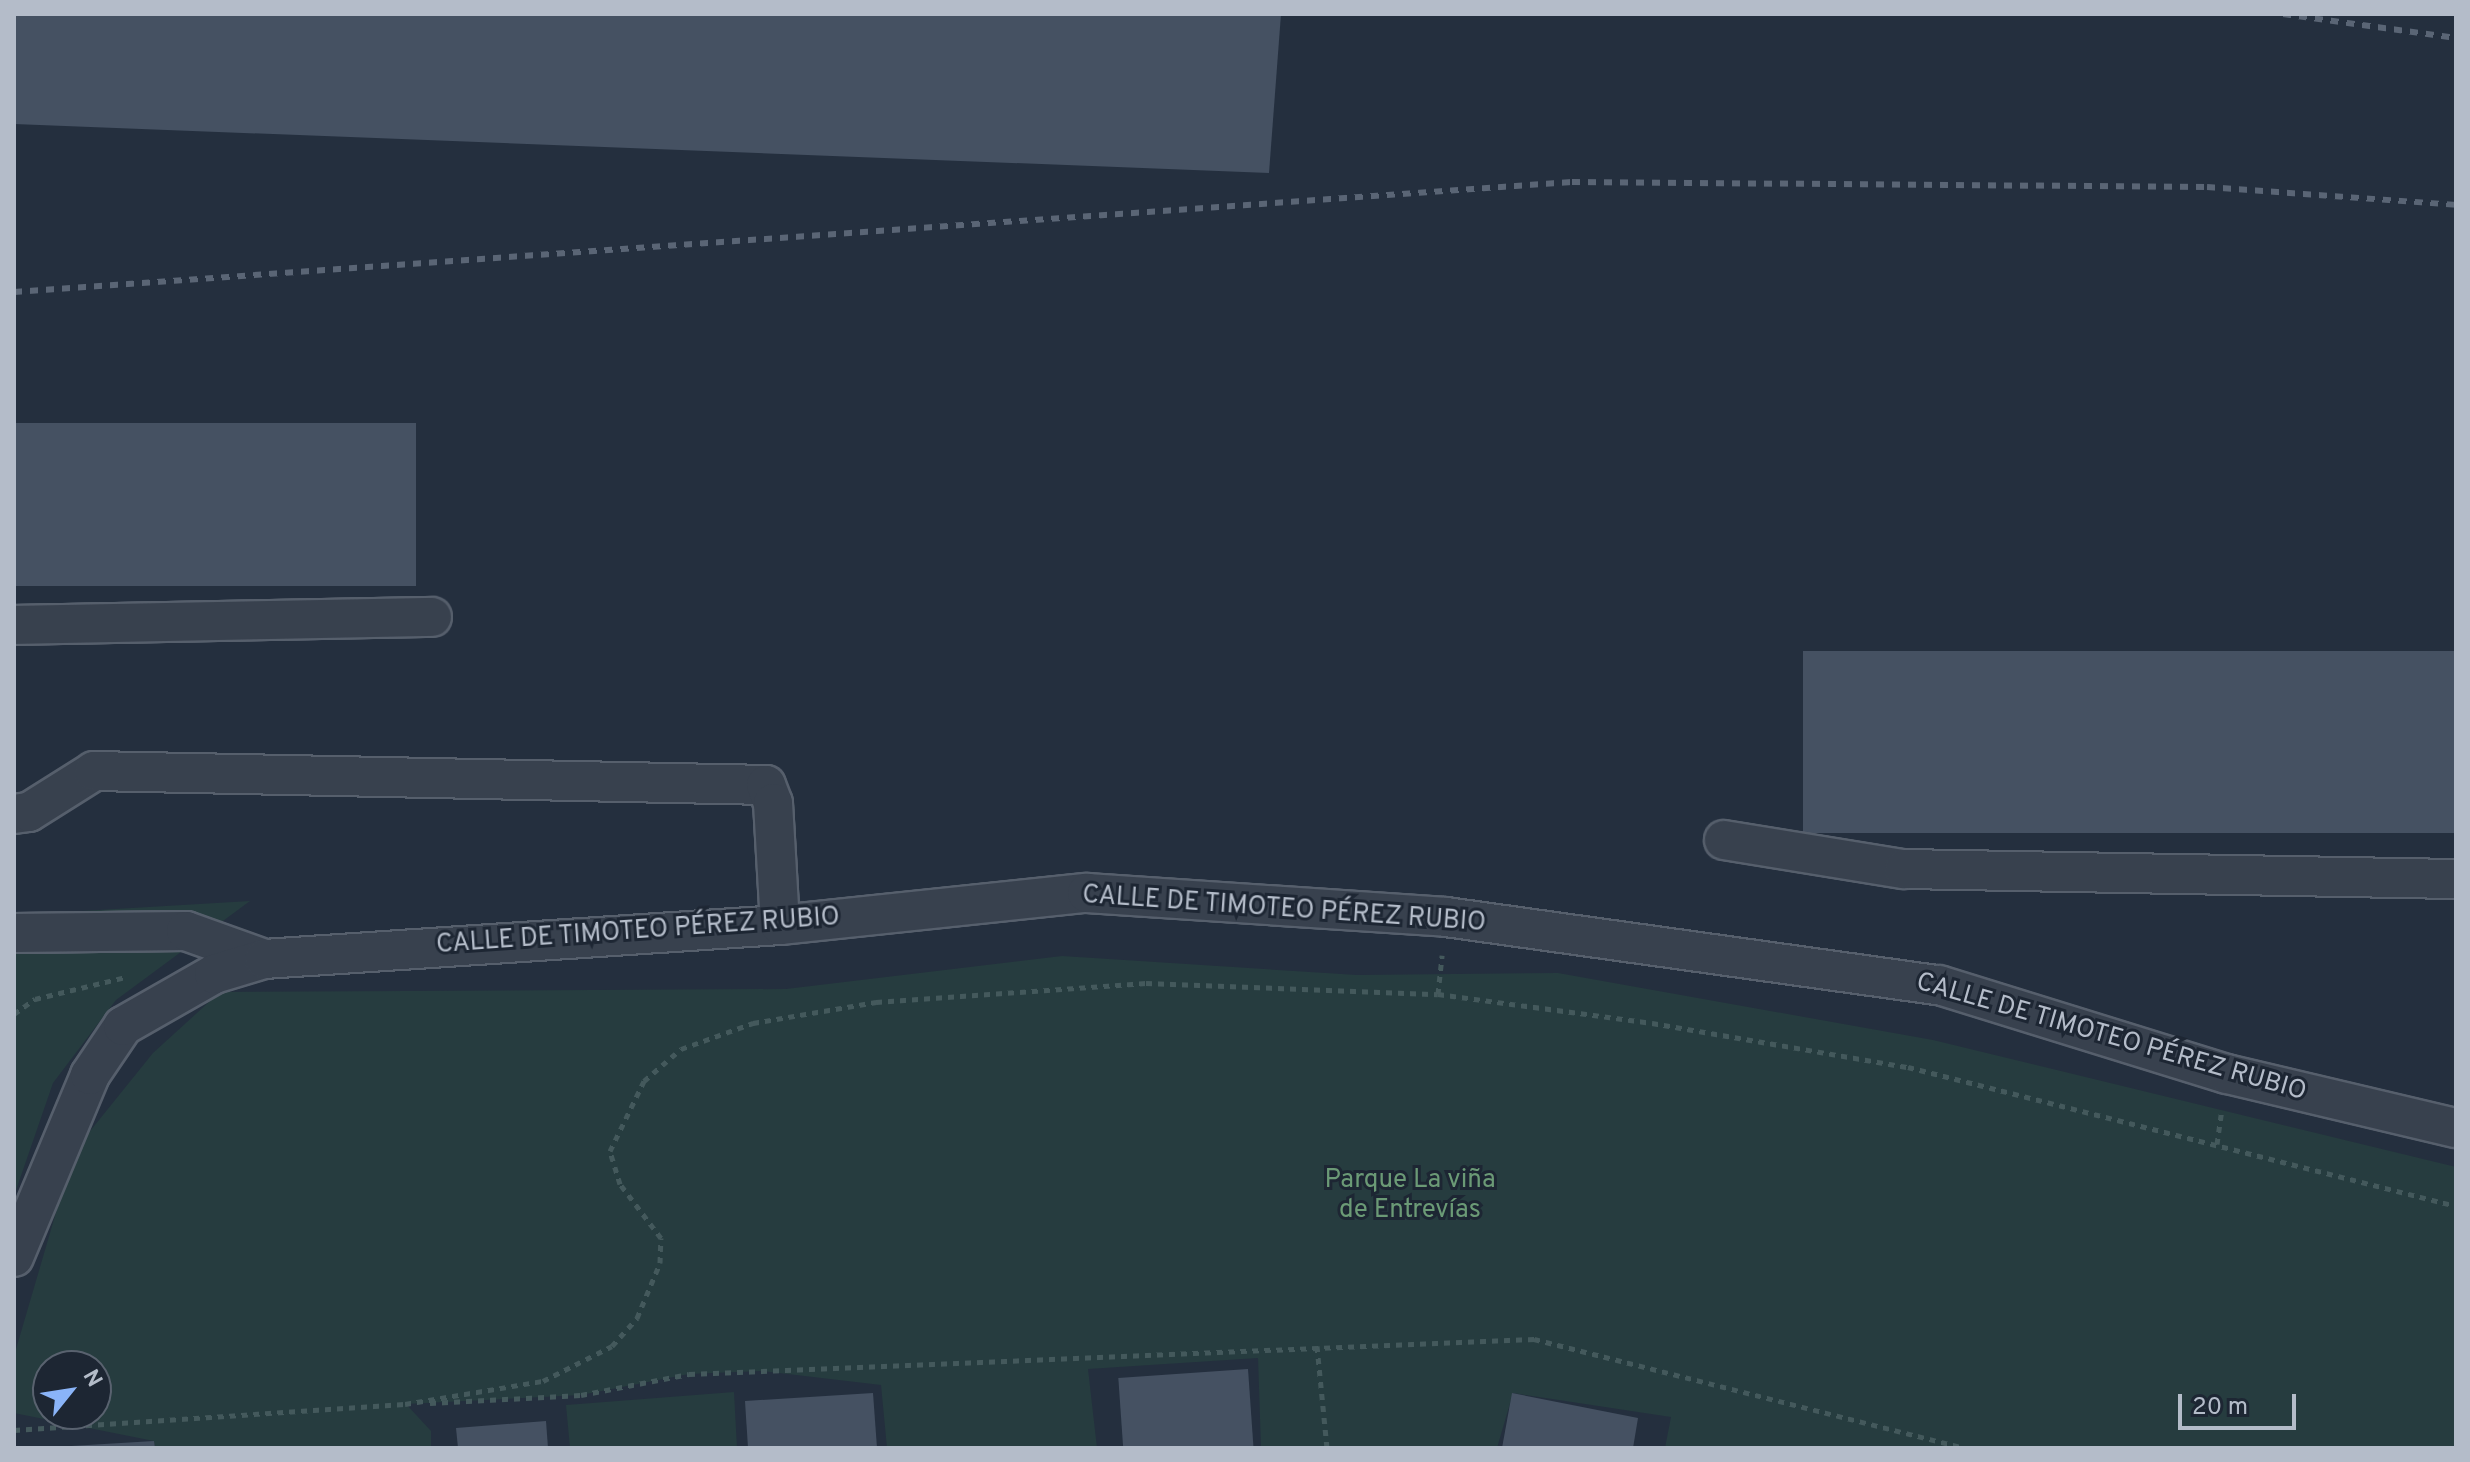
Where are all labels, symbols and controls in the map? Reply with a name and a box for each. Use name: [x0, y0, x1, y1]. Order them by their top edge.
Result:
street label: CALLE DE TIMOTEO PÉREZ RUBIO: [1081, 880, 1487, 940]
street label: CALLE DE TIMOTEO PÉREZ RUBIO: [435, 902, 841, 962]
street label: CALLE DE TIMOTEO PÉREZ RUBIO: [1912, 967, 2310, 1109]
park label: Parque La viña de Entrevías: [1324, 1165, 1496, 1226]
north arrow: [32, 1350, 112, 1430]
text: N: [76, 1365, 107, 1392]
scale bar: [2182, 1378, 2300, 1428]
text: 20 m: [2192, 1393, 2248, 1423]

